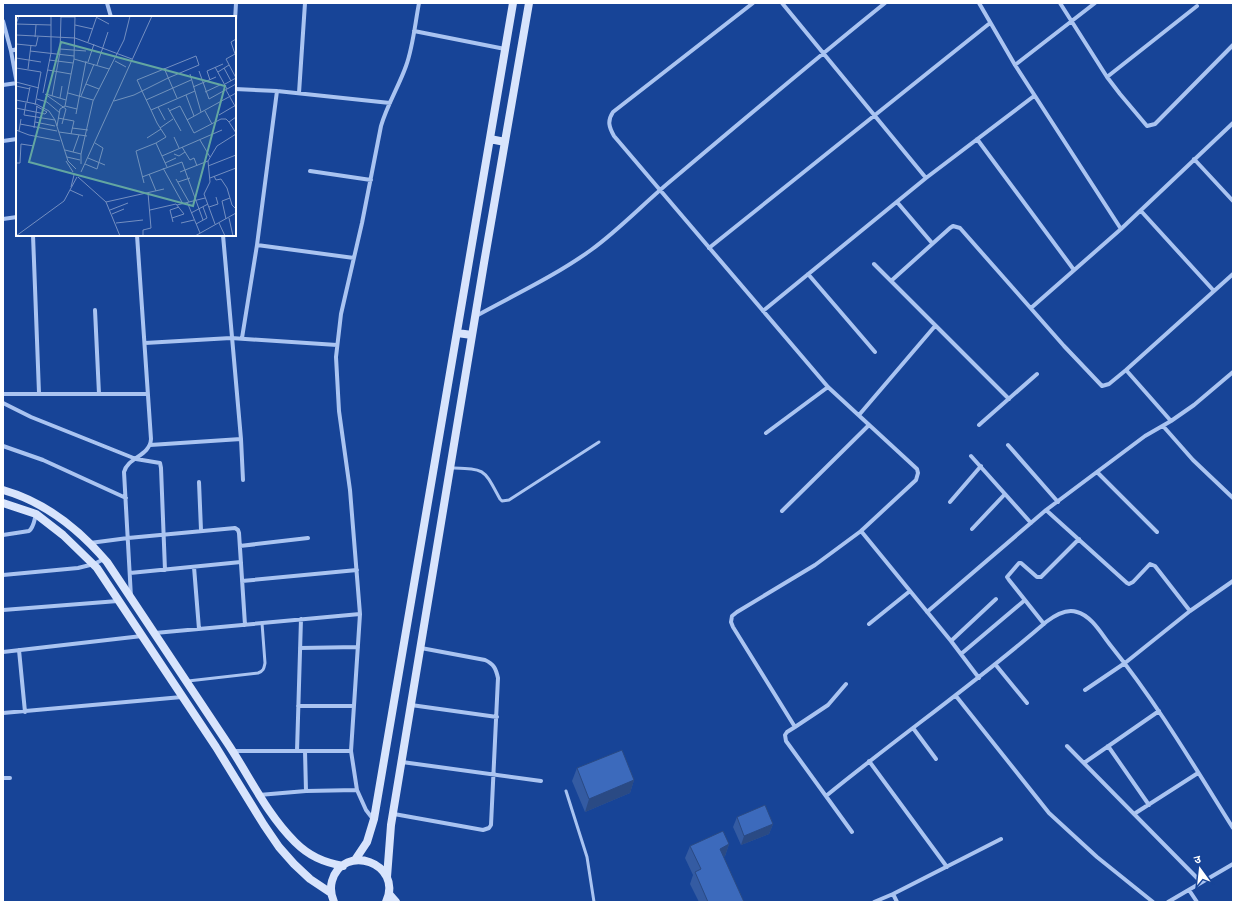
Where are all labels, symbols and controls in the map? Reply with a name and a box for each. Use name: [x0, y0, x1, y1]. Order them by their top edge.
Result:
inset map: [16, 16, 236, 236]
north arrow: [1180, 849, 1220, 889]
text: उ: [1192, 851, 1203, 867]

